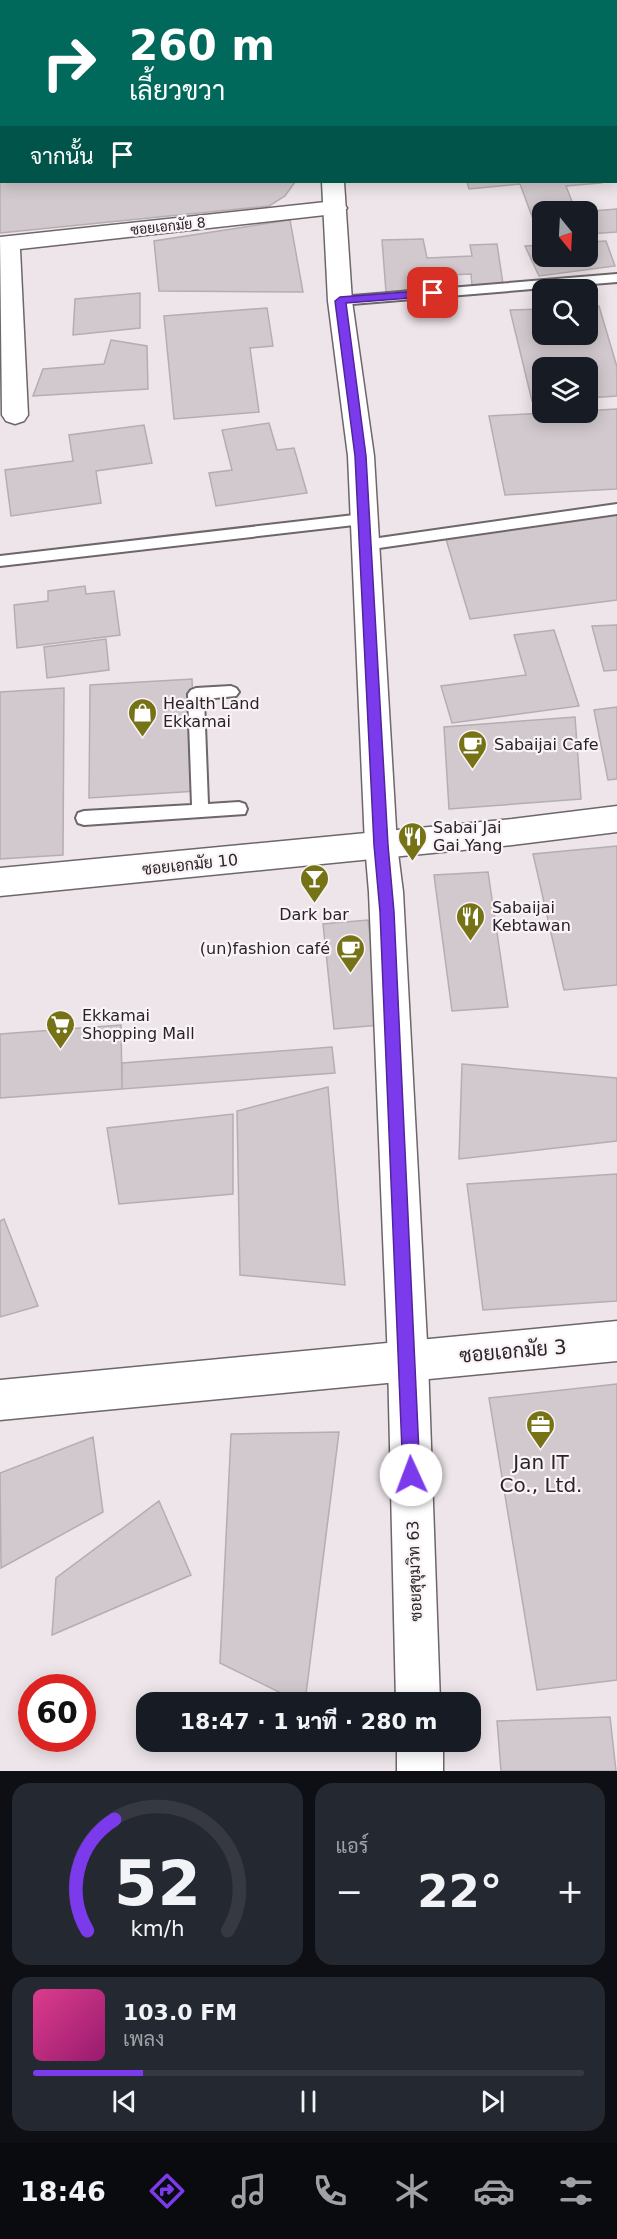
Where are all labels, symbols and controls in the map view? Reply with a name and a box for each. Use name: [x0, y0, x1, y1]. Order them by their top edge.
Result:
text: 260 m: [129, 21, 275, 70]
icon: right: [30, 24, 108, 102]
text: เลี้ยวขวา: [129, 75, 225, 106]
icon: arrive: [106, 138, 139, 171]
text: จากนั้น: [30, 144, 94, 169]
north arrow: [532, 201, 598, 267]
map controls: [532, 201, 598, 423]
street label: ซอยเอกมัย 8: [130, 214, 206, 238]
pin: [407, 267, 458, 318]
icon: arrive: [416, 276, 449, 309]
button: search: [532, 279, 598, 345]
button: layers: [532, 357, 598, 423]
place label: Health Land Ekkamai: [163, 694, 260, 731]
shop icon: Health Land Ekkamai: [126, 696, 158, 738]
cafe icon: Sabaijai Cafe: [457, 728, 489, 770]
place label: Sabaijai Cafe: [494, 735, 599, 754]
place label: Sabai Jai Gai Yang: [433, 818, 502, 855]
restaurant icon: Sabai Jai Gai Yang: [396, 820, 428, 862]
street label: ซอยเอกมัย 10: [141, 849, 239, 879]
bar icon: Dark bar: [298, 862, 330, 904]
place label: Sabaijai Kebtawan: [492, 898, 571, 935]
restaurant icon: Sabaijai Kebtawan: [455, 900, 487, 942]
place label: Dark bar: [279, 905, 349, 924]
cafe icon: (un)fashion café: [335, 932, 367, 974]
place label: (un)fashion café: [200, 939, 330, 958]
place label: Ekkamai Shopping Mall: [82, 1006, 195, 1043]
supermarket icon: Ekkamai Shopping Mall: [45, 1008, 77, 1050]
street label: ซอยเอกมัย 3: [458, 1334, 568, 1368]
office icon: Jan IT Co., Ltd.: [525, 1408, 557, 1450]
position arrow: [379, 1443, 443, 1507]
place label: Jan IT Co., Ltd.: [500, 1450, 582, 1497]
street label: ซอยสุขุมวิท 63: [403, 1520, 428, 1622]
speed limit sign: 60: [18, 1674, 96, 1752]
text: 18:47 · 1 นาที · 280 m: [180, 1709, 437, 1734]
text: แอร์: [336, 1834, 369, 1858]
text: 52: [114, 1847, 201, 1920]
text: 22°: [417, 1865, 502, 1918]
text: −: [336, 1872, 363, 1911]
text: +: [556, 1872, 584, 1911]
text: km/h: [130, 1916, 184, 1941]
text: 103.0 FM: [123, 2000, 237, 2025]
text: เพลง: [123, 2027, 164, 2051]
icon: previous: [108, 2085, 141, 2118]
icon: pause: [292, 2085, 325, 2118]
icon: next: [476, 2085, 509, 2118]
icon: directions: [146, 2170, 188, 2212]
icon: music: [228, 2170, 270, 2212]
icon: phone: [309, 2170, 351, 2212]
icon: climate: [391, 2170, 433, 2212]
icon: car: [473, 2170, 515, 2212]
icon: filters: [555, 2170, 597, 2212]
text: 18:46: [20, 2176, 106, 2207]

